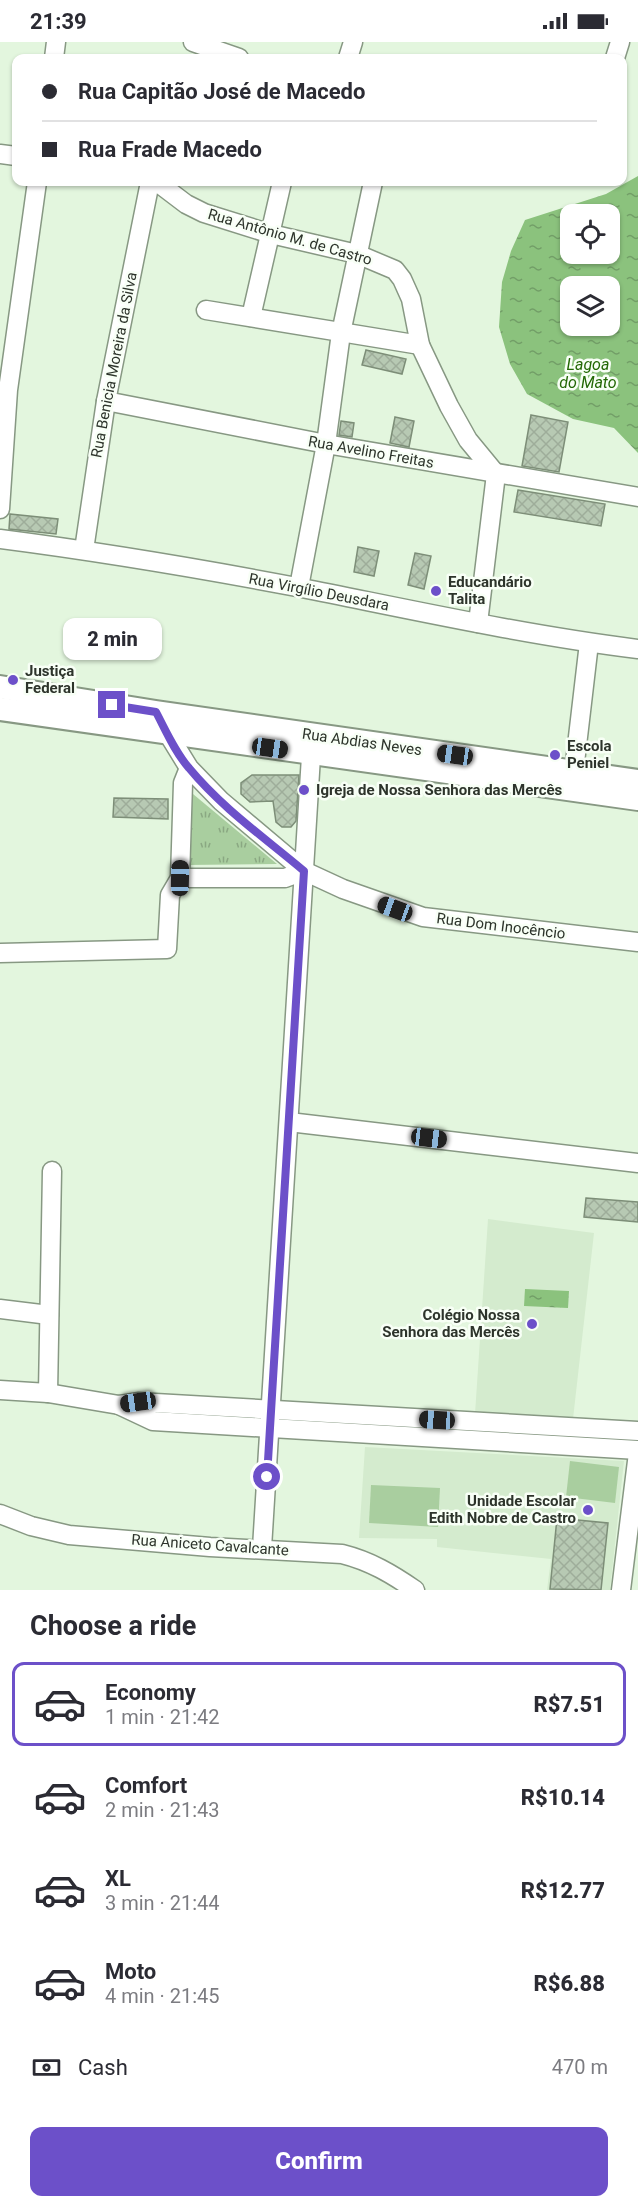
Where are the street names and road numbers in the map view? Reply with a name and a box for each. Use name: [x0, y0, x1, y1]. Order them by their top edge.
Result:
street label: Rua Antônio M. de Castro: [206, 205, 374, 269]
street label: Rua Benicia Moreira da Silva: [87, 271, 141, 459]
street label: Rua Avelino Freitas: [307, 432, 435, 472]
street label: Rua Virgílio Deusdara: [247, 570, 391, 614]
street label: Rua Abdias Neves: [301, 725, 423, 759]
street label: Rua Dom Inocêncio: [436, 909, 566, 943]
street label: Rua Aniceto Cavalcante: [131, 1531, 289, 1559]

